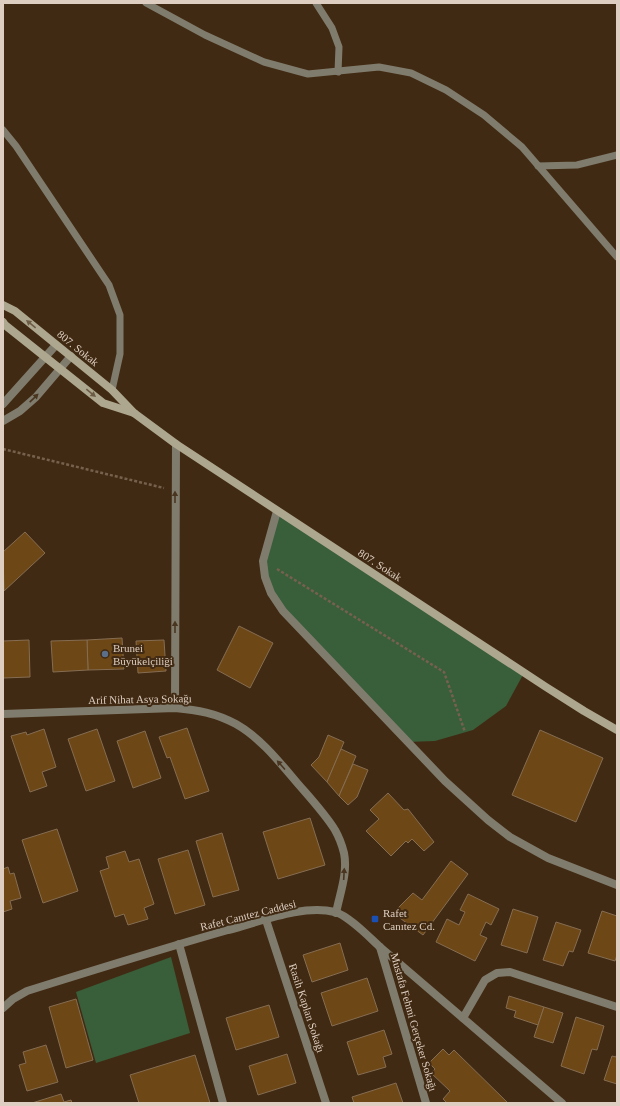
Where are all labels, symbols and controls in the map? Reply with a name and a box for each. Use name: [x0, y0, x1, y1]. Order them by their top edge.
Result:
one-way arrow: [25, 319, 36, 328]
street label: 807. Sokak: [55, 328, 101, 369]
one-way arrow: [85, 389, 96, 398]
one-way arrow: [29, 393, 39, 403]
one-way arrow: [172, 490, 178, 503]
street label: 807. Sokak: [356, 546, 404, 584]
one-way arrow: [172, 620, 178, 633]
place label: Brunei Büyükelçiliği: [113, 642, 173, 667]
marker: Brunei Büyükelçiliği: [100, 649, 110, 659]
street label: Arif Nihat Asya Sokağı: [88, 692, 192, 706]
one-way arrow: [277, 760, 286, 771]
one-way arrow: [340, 868, 347, 880]
street label: Rafet Canıtez Caddesi: [199, 897, 297, 933]
place label: Rafet Canıtez Cd.: [383, 907, 435, 932]
marker: Rafet Canıtez Cd.: [370, 914, 380, 924]
street label: Mustafa Fehmi Gerçeker Sokağı: [388, 951, 440, 1093]
street label: Rasih Kaplan Sokağı: [287, 962, 327, 1054]

